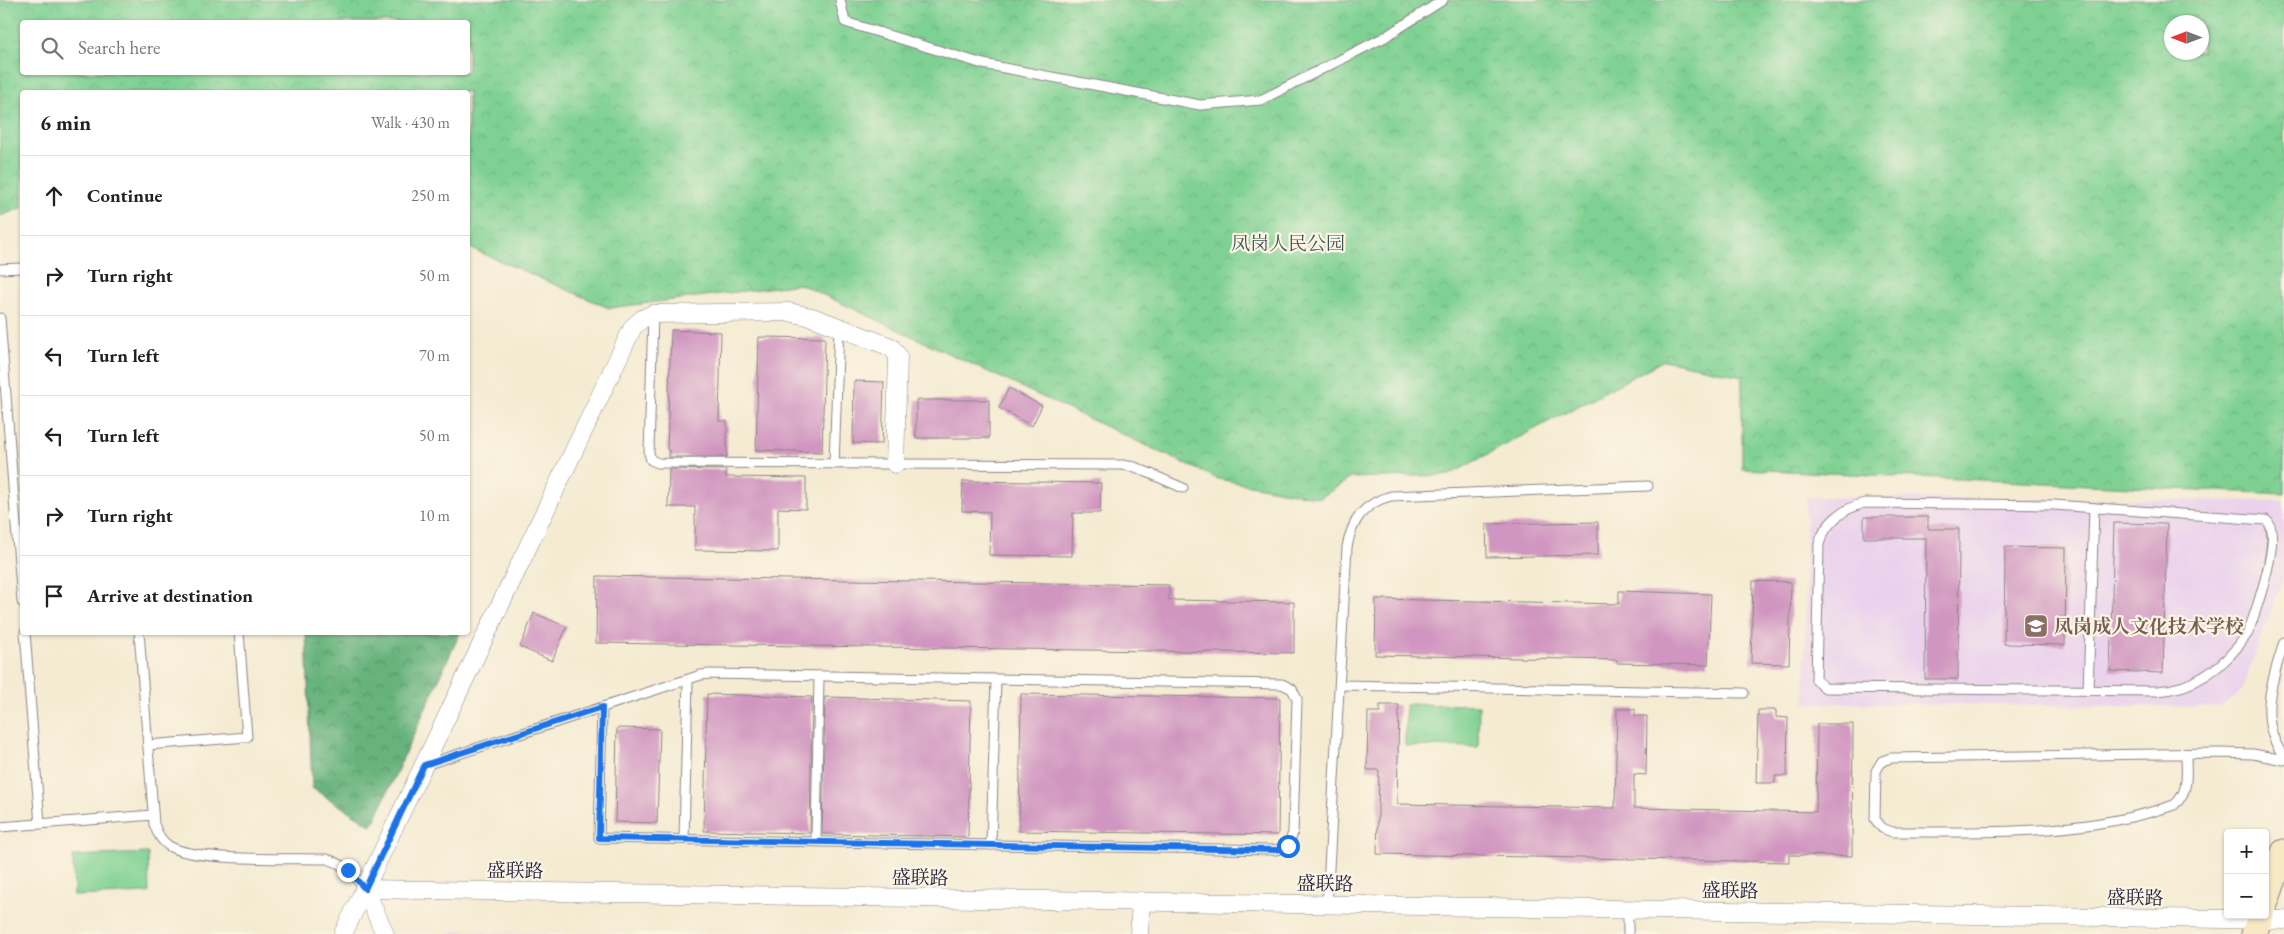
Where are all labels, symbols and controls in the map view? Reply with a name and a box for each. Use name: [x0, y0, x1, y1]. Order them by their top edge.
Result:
north arrow: [2164, 15, 2209, 60]
search box: [20, 20, 470, 75]
icon: search: [38, 34, 66, 62]
text: Search here: [78, 35, 160, 60]
text: 6 min: [40, 109, 91, 136]
text: Walk · 430 m: [371, 112, 450, 133]
icon: ahead: [40, 182, 68, 210]
text: Continue: [87, 183, 162, 208]
text: 250 m: [411, 185, 450, 206]
park label: 凤岗人民公园: [1231, 231, 1345, 256]
icon: right: [40, 262, 68, 290]
text: Turn right: [87, 263, 173, 288]
text: 50 m: [419, 265, 450, 286]
icon: left: [40, 342, 68, 370]
text: Turn left: [87, 343, 159, 368]
text: 70 m: [419, 345, 450, 366]
icon: left: [40, 422, 68, 450]
text: Turn left: [87, 423, 159, 448]
text: 50 m: [419, 425, 450, 446]
icon: right: [40, 502, 68, 530]
text: Turn right: [87, 503, 173, 528]
text: 10 m: [419, 505, 450, 526]
icon: arrive: [40, 582, 68, 610]
text: Arrive at destination: [87, 583, 253, 608]
school or university icon: 凤岗成人文化技术学校: [2023, 613, 2049, 639]
place label: 凤岗成人文化技术学校: [2054, 614, 2244, 639]
map controls: [2224, 829, 2269, 919]
button: +: [2224, 829, 2269, 874]
route start: [1277, 835, 1300, 858]
street label: 盛联路: [486, 858, 544, 883]
route end: [337, 859, 360, 882]
street label: 盛联路: [891, 865, 949, 890]
street label: 盛联路: [1296, 871, 1354, 896]
button: −: [2224, 874, 2269, 919]
street label: 盛联路: [1701, 878, 1759, 903]
street label: 盛联路: [2106, 885, 2164, 910]

